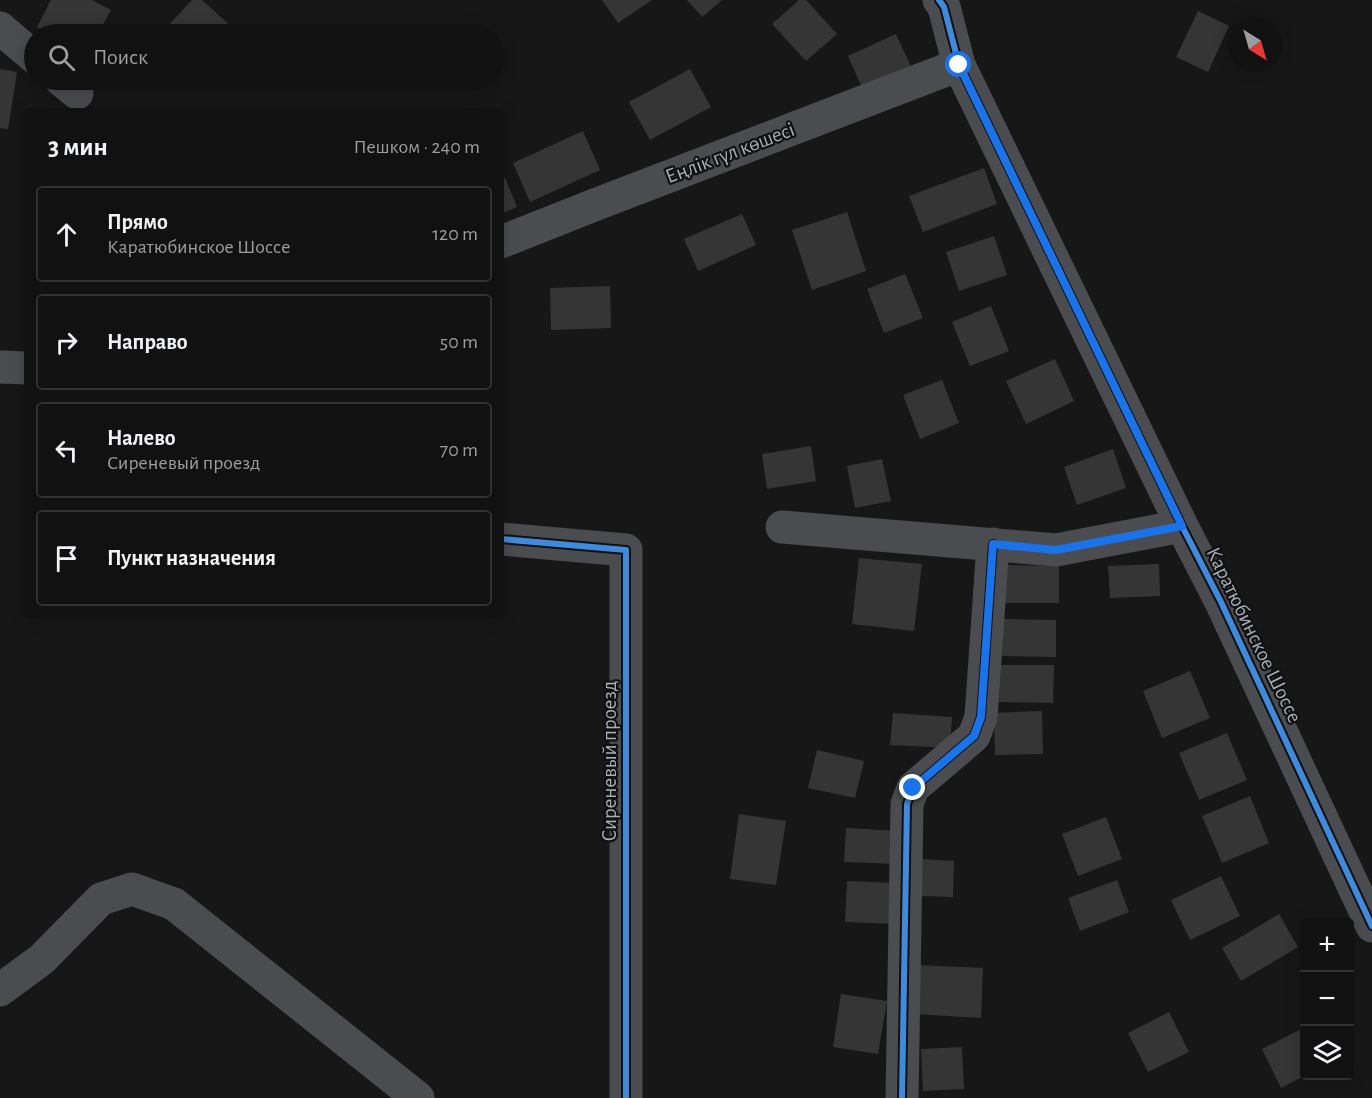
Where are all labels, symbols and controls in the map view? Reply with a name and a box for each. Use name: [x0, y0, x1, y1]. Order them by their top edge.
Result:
north arrow: [1228, 18, 1282, 72]
search box: [24, 24, 504, 90]
icon: search: [45, 41, 78, 74]
text: Поиск: [93, 46, 148, 68]
route start: [945, 51, 971, 77]
street label: Еңлік гүл көшесі: [663, 119, 797, 187]
text: 3 мин: [48, 134, 108, 160]
text: Пешком · 240 m: [354, 137, 480, 157]
text: Прямо: [107, 211, 168, 233]
icon: ahead: [50, 218, 83, 251]
text: 120 m: [432, 224, 478, 244]
text: Каратюбинское Шоссе: [107, 237, 290, 257]
icon: right: [50, 326, 83, 359]
text: Направо: [107, 331, 188, 353]
text: 50 m: [440, 332, 478, 352]
text: Налево: [107, 427, 176, 449]
icon: left: [50, 434, 83, 467]
text: 70 m: [440, 440, 478, 460]
text: Сиреневый проезд: [107, 453, 260, 473]
icon: arrive: [50, 542, 83, 575]
street label: Каратюбинское Шоссе: [1202, 544, 1306, 726]
text: Пункт назначения: [107, 547, 276, 569]
street label: Сиреневый проезд: [599, 681, 620, 841]
route end: [899, 774, 925, 800]
map controls: [1300, 918, 1354, 1080]
button: +: [1300, 918, 1354, 972]
button: −: [1300, 972, 1354, 1026]
button: layers: [1300, 1026, 1354, 1080]

